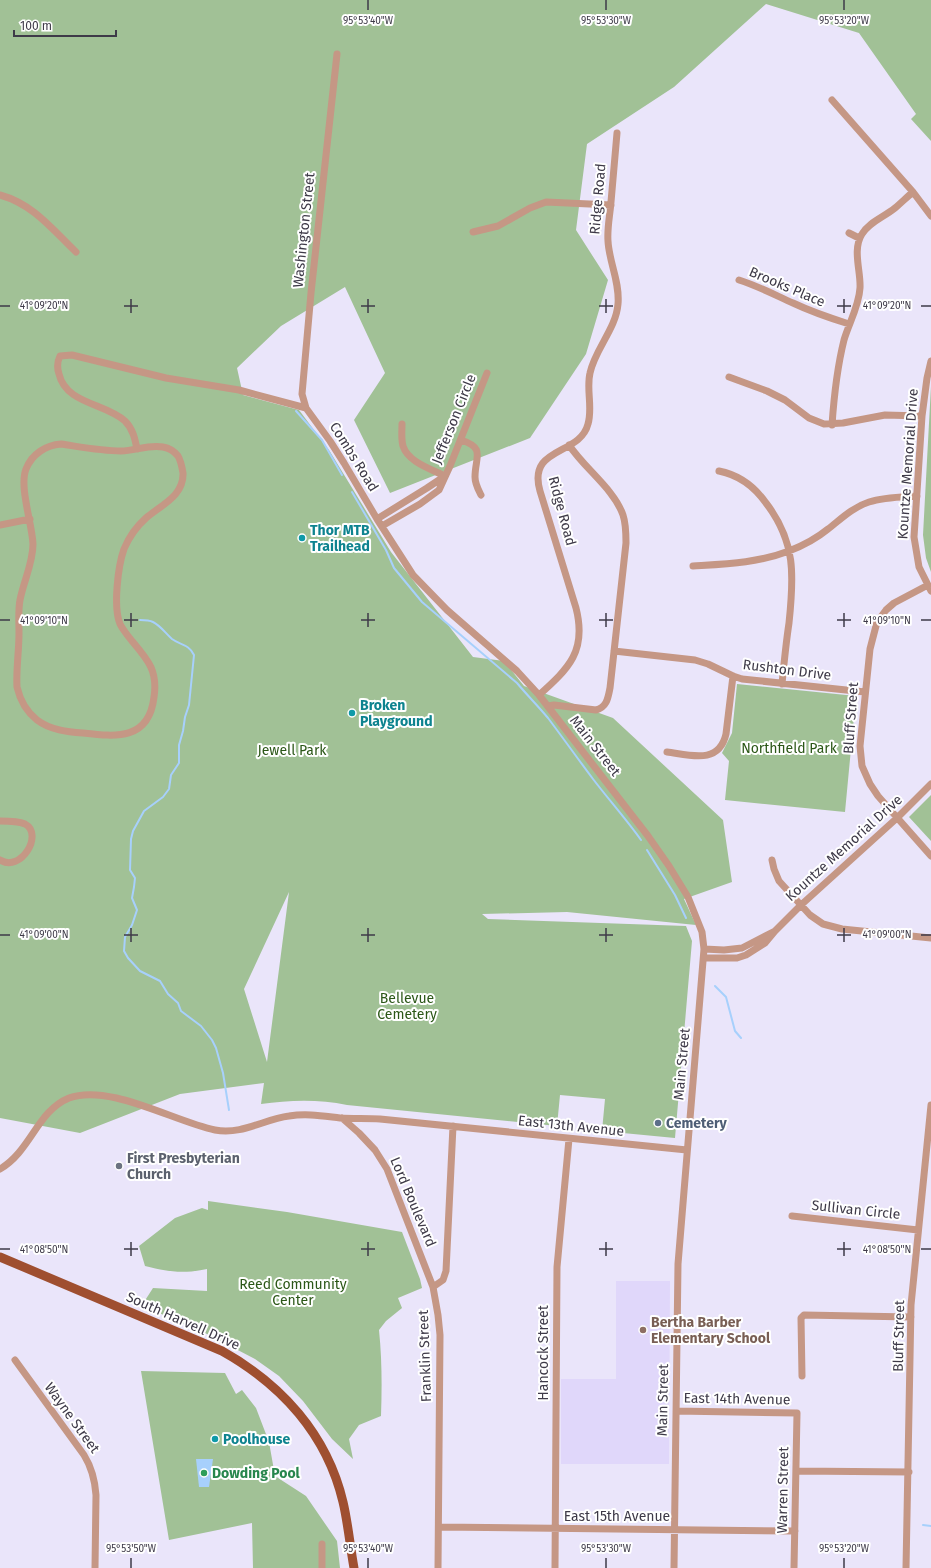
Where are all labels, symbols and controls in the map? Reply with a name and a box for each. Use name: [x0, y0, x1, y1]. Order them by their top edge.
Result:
scale bar: [14, 12, 116, 38]
text: 95°53'40"W: [343, 15, 394, 27]
text: 95°53'30"W: [581, 15, 632, 27]
text: 95°53'20"W: [819, 15, 870, 27]
text: 100 m: [20, 19, 52, 33]
street label: Ridge Road: [586, 163, 610, 235]
street label: Washington Street: [289, 171, 319, 288]
street label: Brooks Place: [746, 263, 828, 311]
text: 41°09'20"N: [20, 300, 68, 312]
text: 41°09'20"N: [863, 300, 911, 312]
street label: Jefferson Circle: [428, 371, 480, 467]
street label: Kountze Memorial Drive: [894, 388, 922, 540]
street label: Combs Road: [326, 419, 382, 495]
street label: Ridge Road: [545, 474, 579, 548]
place label: Thor MTB Trailhead: [310, 522, 370, 555]
marker: Thor MTB Trailhead: [297, 533, 307, 543]
text: 41°09'10"N: [20, 615, 68, 627]
text: 41°09'10"N: [863, 615, 911, 627]
street label: Rushton Drive: [742, 656, 832, 684]
street label: Bluff Street: [840, 681, 862, 754]
place label: Broken Playground: [360, 697, 433, 730]
marker: Broken Playground: [347, 708, 357, 718]
street label: Main Street: [566, 712, 625, 780]
park label: Northfield Park: [741, 740, 838, 757]
park label: Jewell Park: [257, 742, 327, 759]
street label: Kountze Memorial Drive: [782, 791, 906, 905]
text: 41°09'00"N: [20, 929, 69, 941]
text: 41°09'00"N: [863, 929, 912, 941]
park label: Bellevue Cemetery: [377, 990, 437, 1023]
street label: Main Street: [670, 1026, 694, 1101]
street label: East 13th Avenue: [517, 1112, 625, 1140]
place label: Cemetery: [666, 1115, 728, 1132]
marker: Cemetery: [653, 1118, 663, 1128]
place label: First Presbyterian Church: [127, 1150, 240, 1183]
street label: Lord Boulevard: [386, 1155, 440, 1249]
marker: First Presbyterian Church: [114, 1161, 124, 1171]
street label: Sullivan Circle: [811, 1197, 901, 1223]
text: 41°08'50"N: [20, 1244, 68, 1256]
text: 41°08'50"N: [863, 1244, 911, 1256]
park label: Reed Community Center: [239, 1276, 347, 1309]
street label: South Harvell Drive: [124, 1288, 242, 1354]
street label: Bluff Street: [890, 1299, 908, 1372]
street label: Hancock Street: [535, 1304, 552, 1401]
street label: Franklin Street: [415, 1309, 435, 1402]
place label: Bertha Barber Elementary School: [651, 1314, 771, 1347]
marker: Bertha Barber Elementary School: [638, 1325, 648, 1335]
street label: Main Street: [654, 1363, 672, 1436]
street label: Wayne Street: [41, 1379, 104, 1457]
street label: East 14th Avenue: [683, 1390, 791, 1408]
place label: Poolhouse: [223, 1431, 291, 1448]
marker: Poolhouse: [210, 1434, 220, 1444]
street label: Warren Street: [774, 1446, 792, 1533]
place label: Dowding Pool: [212, 1465, 301, 1482]
marker: Dowding Pool: [199, 1468, 209, 1478]
street label: East 15th Avenue: [564, 1508, 670, 1525]
text: 95°53'50"W: [106, 1543, 157, 1555]
text: 95°53'40"W: [343, 1543, 394, 1555]
text: 95°53'30"W: [581, 1543, 632, 1555]
text: 95°53'20"W: [819, 1543, 870, 1555]

